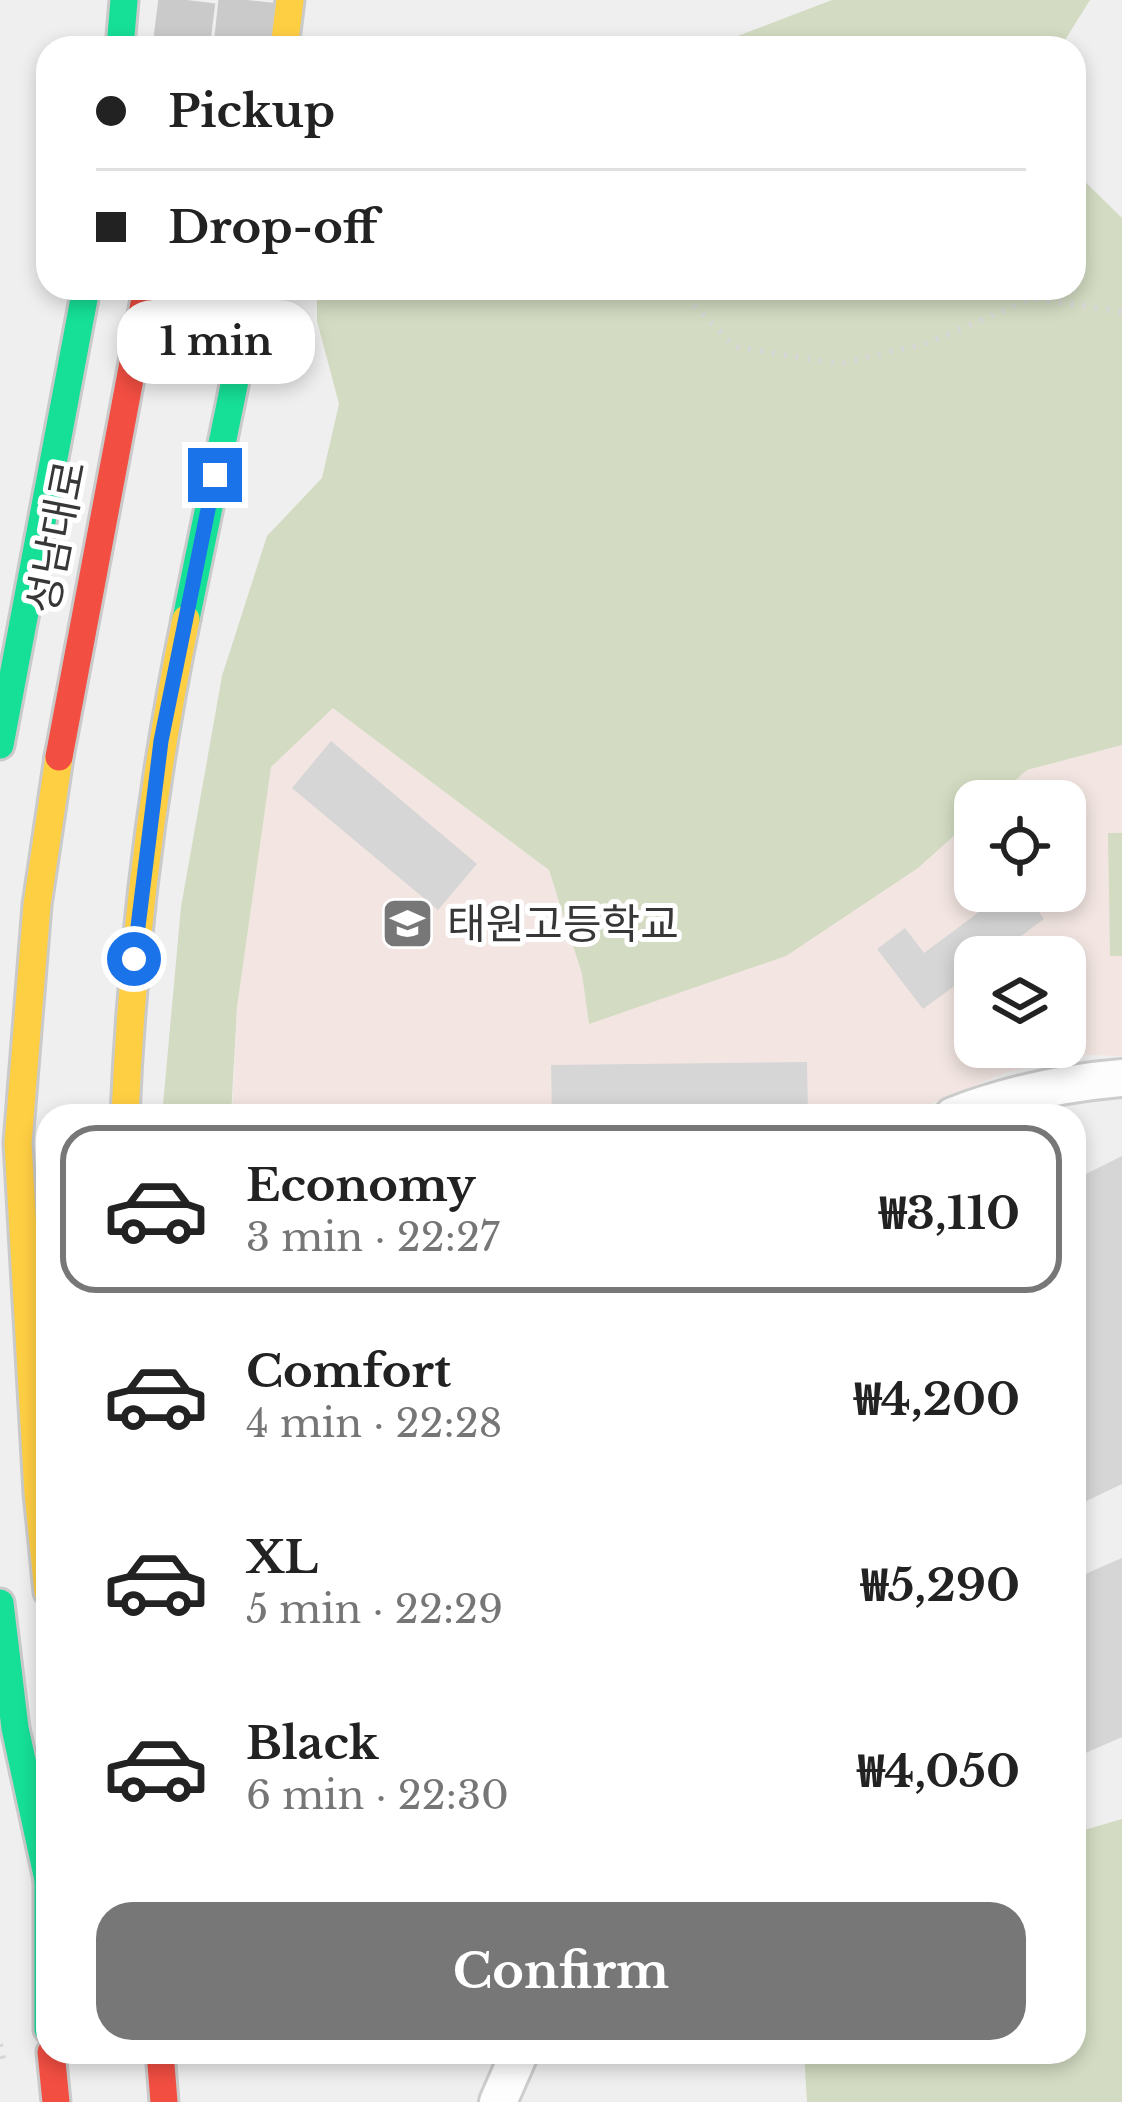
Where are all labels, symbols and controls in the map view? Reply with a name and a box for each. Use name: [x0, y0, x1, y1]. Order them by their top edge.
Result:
text: Pickup: [168, 83, 335, 139]
text: Drop-off: [168, 199, 378, 255]
callout: 1 min: [116, 301, 314, 385]
text: 1 min: [160, 317, 272, 366]
route end: [188, 448, 242, 502]
street label: 성남대로: [16, 456, 96, 618]
map controls: [954, 780, 1086, 1068]
button: locate: [954, 780, 1086, 912]
school or university icon: 태원고등학교: [380, 896, 436, 952]
place label: 태원고등학교: [447, 898, 679, 950]
route start: [107, 932, 161, 986]
button: layers: [954, 936, 1086, 1068]
icon: car: [102, 1155, 210, 1263]
text: Economy: [246, 1157, 476, 1213]
text: ₩3,110: [879, 1185, 1020, 1241]
text: 3 min · 22:27: [246, 1213, 500, 1262]
icon: car: [102, 1341, 210, 1449]
text: Comfort: [246, 1343, 451, 1399]
text: ₩4,200: [854, 1371, 1020, 1427]
text: 4 min · 22:28: [246, 1399, 502, 1448]
icon: car: [102, 1527, 210, 1635]
text: XL: [246, 1529, 318, 1585]
text: ₩5,290: [861, 1557, 1020, 1613]
text: 5 min · 22:29: [246, 1585, 503, 1634]
icon: car: [102, 1713, 210, 1821]
text: Black: [246, 1715, 379, 1771]
text: ₩4,050: [858, 1743, 1020, 1799]
text: 6 min · 22:30: [246, 1771, 509, 1820]
button: Confirm: [96, 1902, 1026, 2040]

